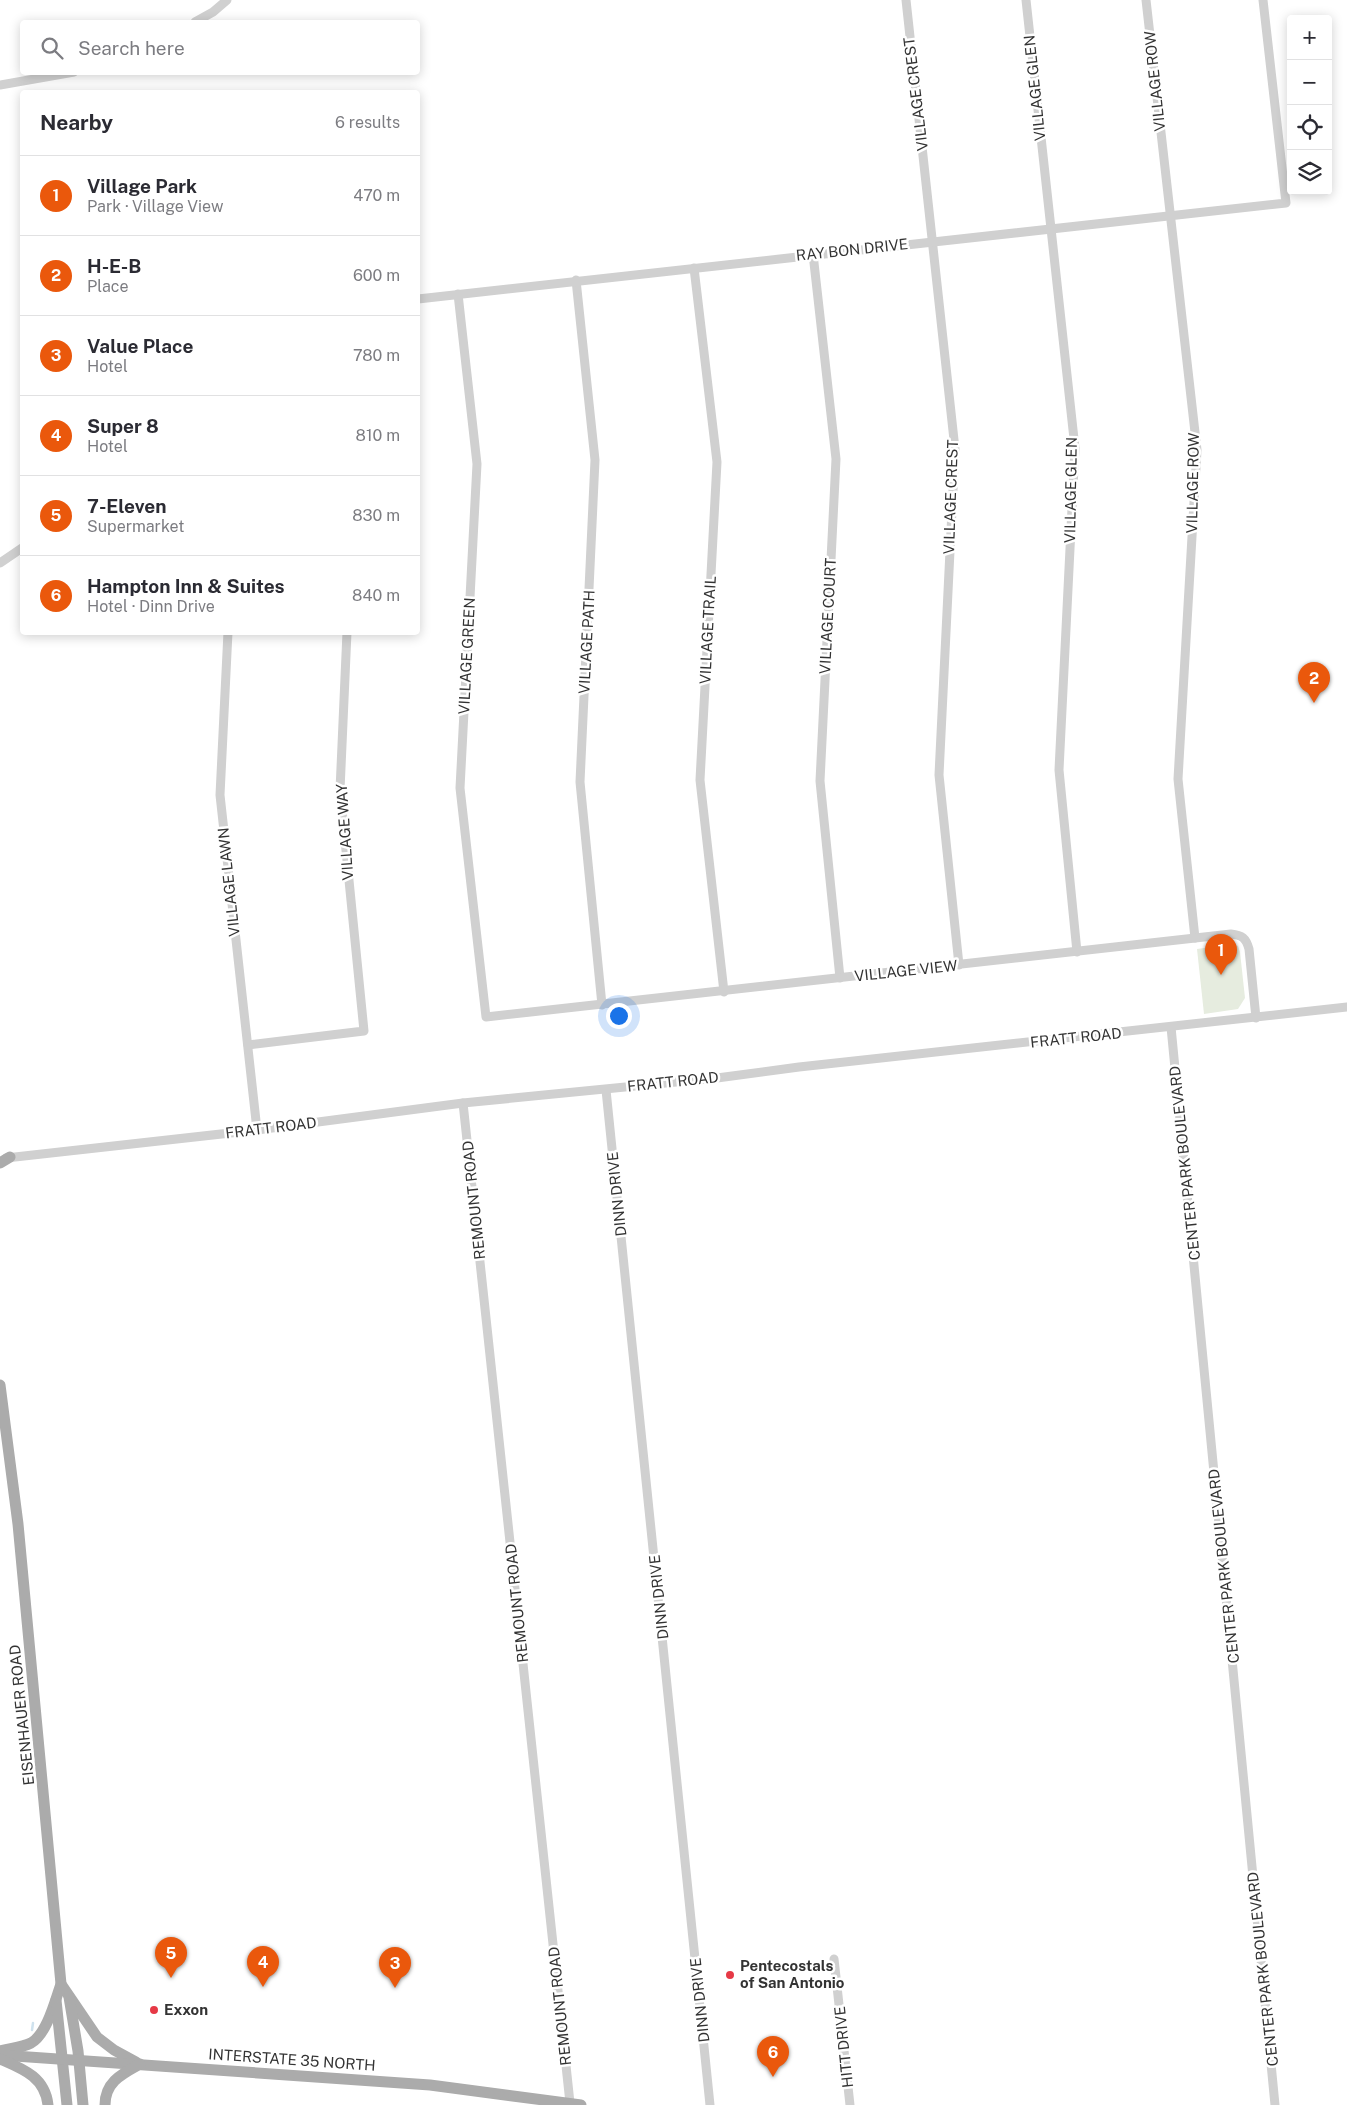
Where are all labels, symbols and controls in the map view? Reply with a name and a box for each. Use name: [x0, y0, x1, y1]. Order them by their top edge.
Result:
map controls: [1287, 15, 1332, 195]
button: +: [1287, 15, 1332, 60]
search box: [20, 20, 420, 75]
street label: VILLAGE ROW: [1141, 30, 1168, 132]
icon: search: [38, 34, 66, 62]
street label: VILLAGE GLEN: [1020, 34, 1049, 142]
street label: VILLAGE CREST: [900, 36, 931, 152]
text: Search here: [78, 37, 185, 59]
button: −: [1287, 60, 1332, 105]
button: locate: [1287, 105, 1332, 150]
text: Nearby: [40, 110, 113, 135]
text: 6 results: [335, 113, 400, 132]
button: layers: [1287, 150, 1332, 195]
text: Village Park: [87, 175, 197, 197]
text: 1: [53, 186, 59, 205]
text: 470 m: [353, 186, 400, 205]
text: Park · Village View: [87, 197, 223, 216]
street label: RAY BON DRIVE: [795, 235, 909, 264]
text: H-E-B: [87, 255, 141, 277]
text: 2: [51, 266, 61, 285]
text: 600 m: [353, 266, 400, 285]
text: Place: [87, 277, 129, 296]
text: Value Place: [87, 335, 193, 357]
text: 3: [51, 346, 61, 365]
text: 780 m: [353, 346, 400, 365]
text: Hotel: [87, 357, 128, 376]
text: Super 8: [87, 415, 159, 437]
text: 4: [51, 426, 61, 445]
text: 810 m: [356, 426, 400, 445]
street label: VILLAGE ROW: [1183, 432, 1202, 534]
text: Hotel: [87, 437, 128, 456]
street label: VILLAGE GLEN: [1061, 437, 1080, 543]
street label: VILLAGE CREST: [940, 439, 961, 554]
text: 7-Eleven: [87, 495, 166, 517]
text: 5: [51, 506, 61, 525]
text: 830 m: [352, 506, 400, 525]
text: Supermarket: [87, 517, 184, 536]
street label: VILLAGE COURT: [816, 557, 839, 675]
text: Hampton Inn & Suites: [87, 575, 285, 597]
street label: VILLAGE TRAIL: [696, 575, 719, 685]
text: 6: [51, 586, 61, 605]
text: 840 m: [352, 586, 400, 605]
street label: VILLAGE PATH: [575, 589, 598, 695]
text: Hotel · Dinn Drive: [87, 597, 215, 616]
street label: VILLAGE GREEN: [455, 597, 478, 715]
pin: 2: [1298, 662, 1330, 703]
street label: VILLAGE WAY: [333, 783, 356, 881]
street label: VILLAGE LAWN: [214, 827, 243, 937]
pin: 1: [1205, 934, 1237, 975]
street label: VILLAGE VIEW: [854, 957, 958, 984]
your location: [606, 1003, 632, 1029]
street label: FRATT ROAD: [1029, 1024, 1122, 1051]
street label: CENTER PARK BOULEVARD: [1166, 1065, 1203, 1261]
street label: FRATT ROAD: [626, 1068, 719, 1095]
street label: FRATT ROAD: [224, 1113, 318, 1142]
street label: REMOUNT ROAD: [459, 1140, 488, 1260]
street label: DINN DRIVE: [604, 1151, 629, 1237]
street label: CENTER PARK BOULEVARD: [1205, 1468, 1242, 1664]
street label: REMOUNT ROAD: [502, 1543, 531, 1663]
street label: DINN DRIVE: [646, 1554, 671, 1640]
street label: EISENHAUER ROAD: [6, 1644, 37, 1786]
street label: CENTER PARK BOULEVARD: [1244, 1871, 1281, 2067]
pin: 5: [155, 1937, 187, 1978]
pin: 4: [247, 1946, 279, 1987]
street label: REMOUNT ROAD: [545, 1946, 574, 2066]
pin: 3: [379, 1947, 411, 1988]
street label: DINN DRIVE: [687, 1957, 712, 2043]
place label: Pentecostals of San Antonio: [740, 1957, 845, 1991]
marker: Pentecostals of San Antonio: [724, 1969, 736, 1981]
place label: Exxon: [164, 2001, 208, 2018]
marker: Exxon: [148, 2004, 160, 2016]
street label: HITT DRIVE: [831, 2005, 856, 2089]
pin: 6: [757, 2036, 789, 2077]
street label: INTERSTATE 35 NORTH: [208, 2045, 376, 2074]

